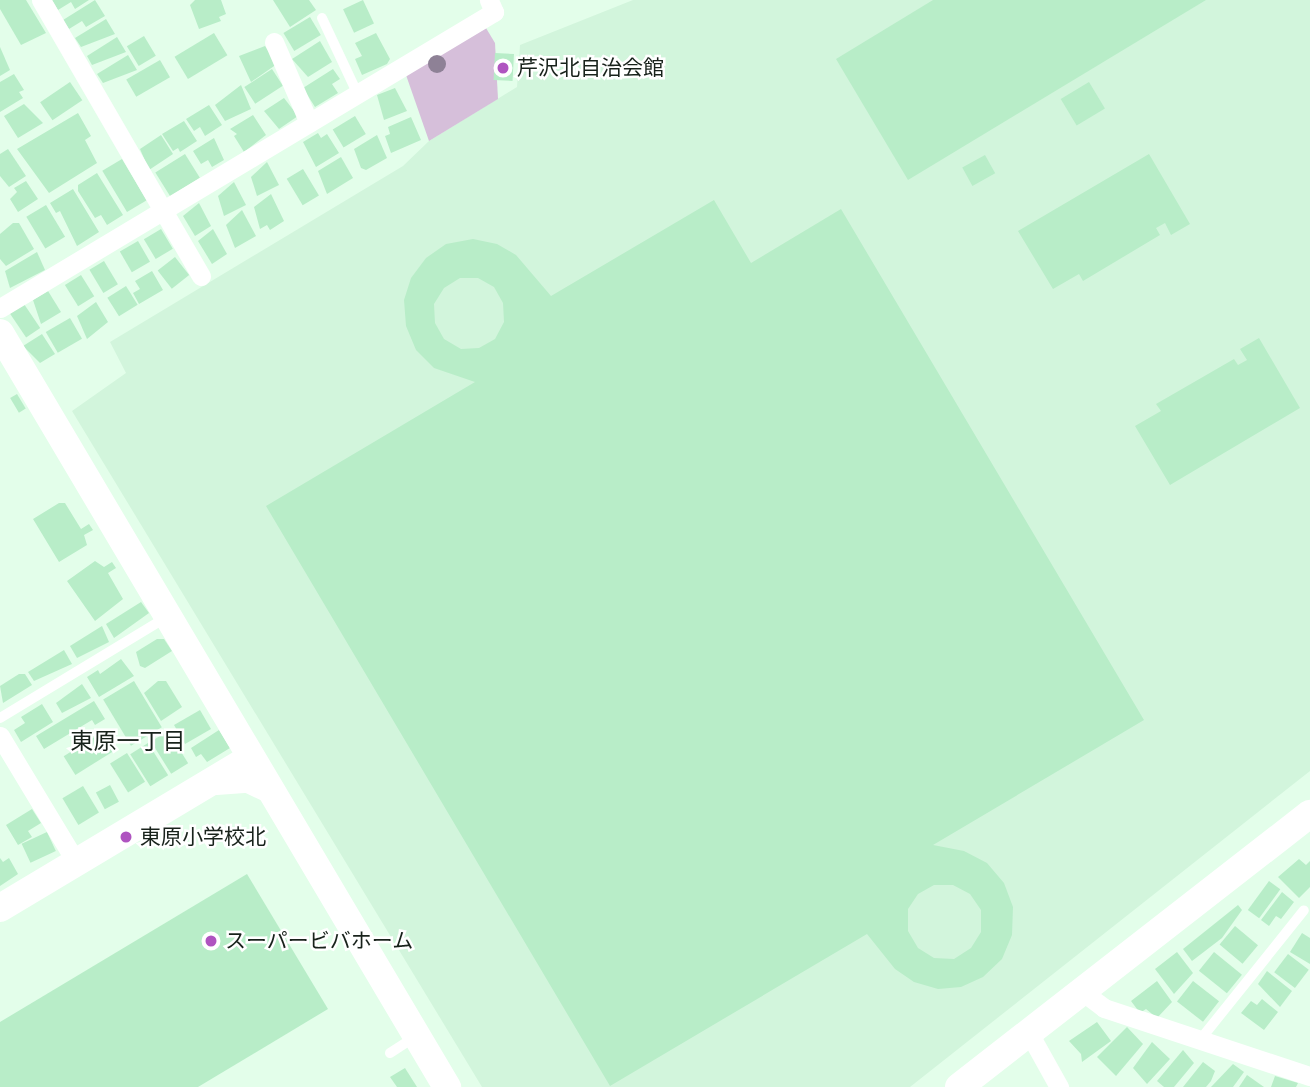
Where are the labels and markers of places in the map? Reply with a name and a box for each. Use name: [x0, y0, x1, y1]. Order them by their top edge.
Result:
place label: 芹沢北自治会館: [517, 55, 664, 81]
marker: 芹沢北自治会館: [495, 60, 511, 76]
place label: 東原小学校北: [140, 824, 266, 850]
marker: 東原小学校北: [118, 829, 134, 845]
place label: スーパービバホーム: [225, 928, 414, 954]
marker: スーパービバホーム: [203, 933, 219, 949]

